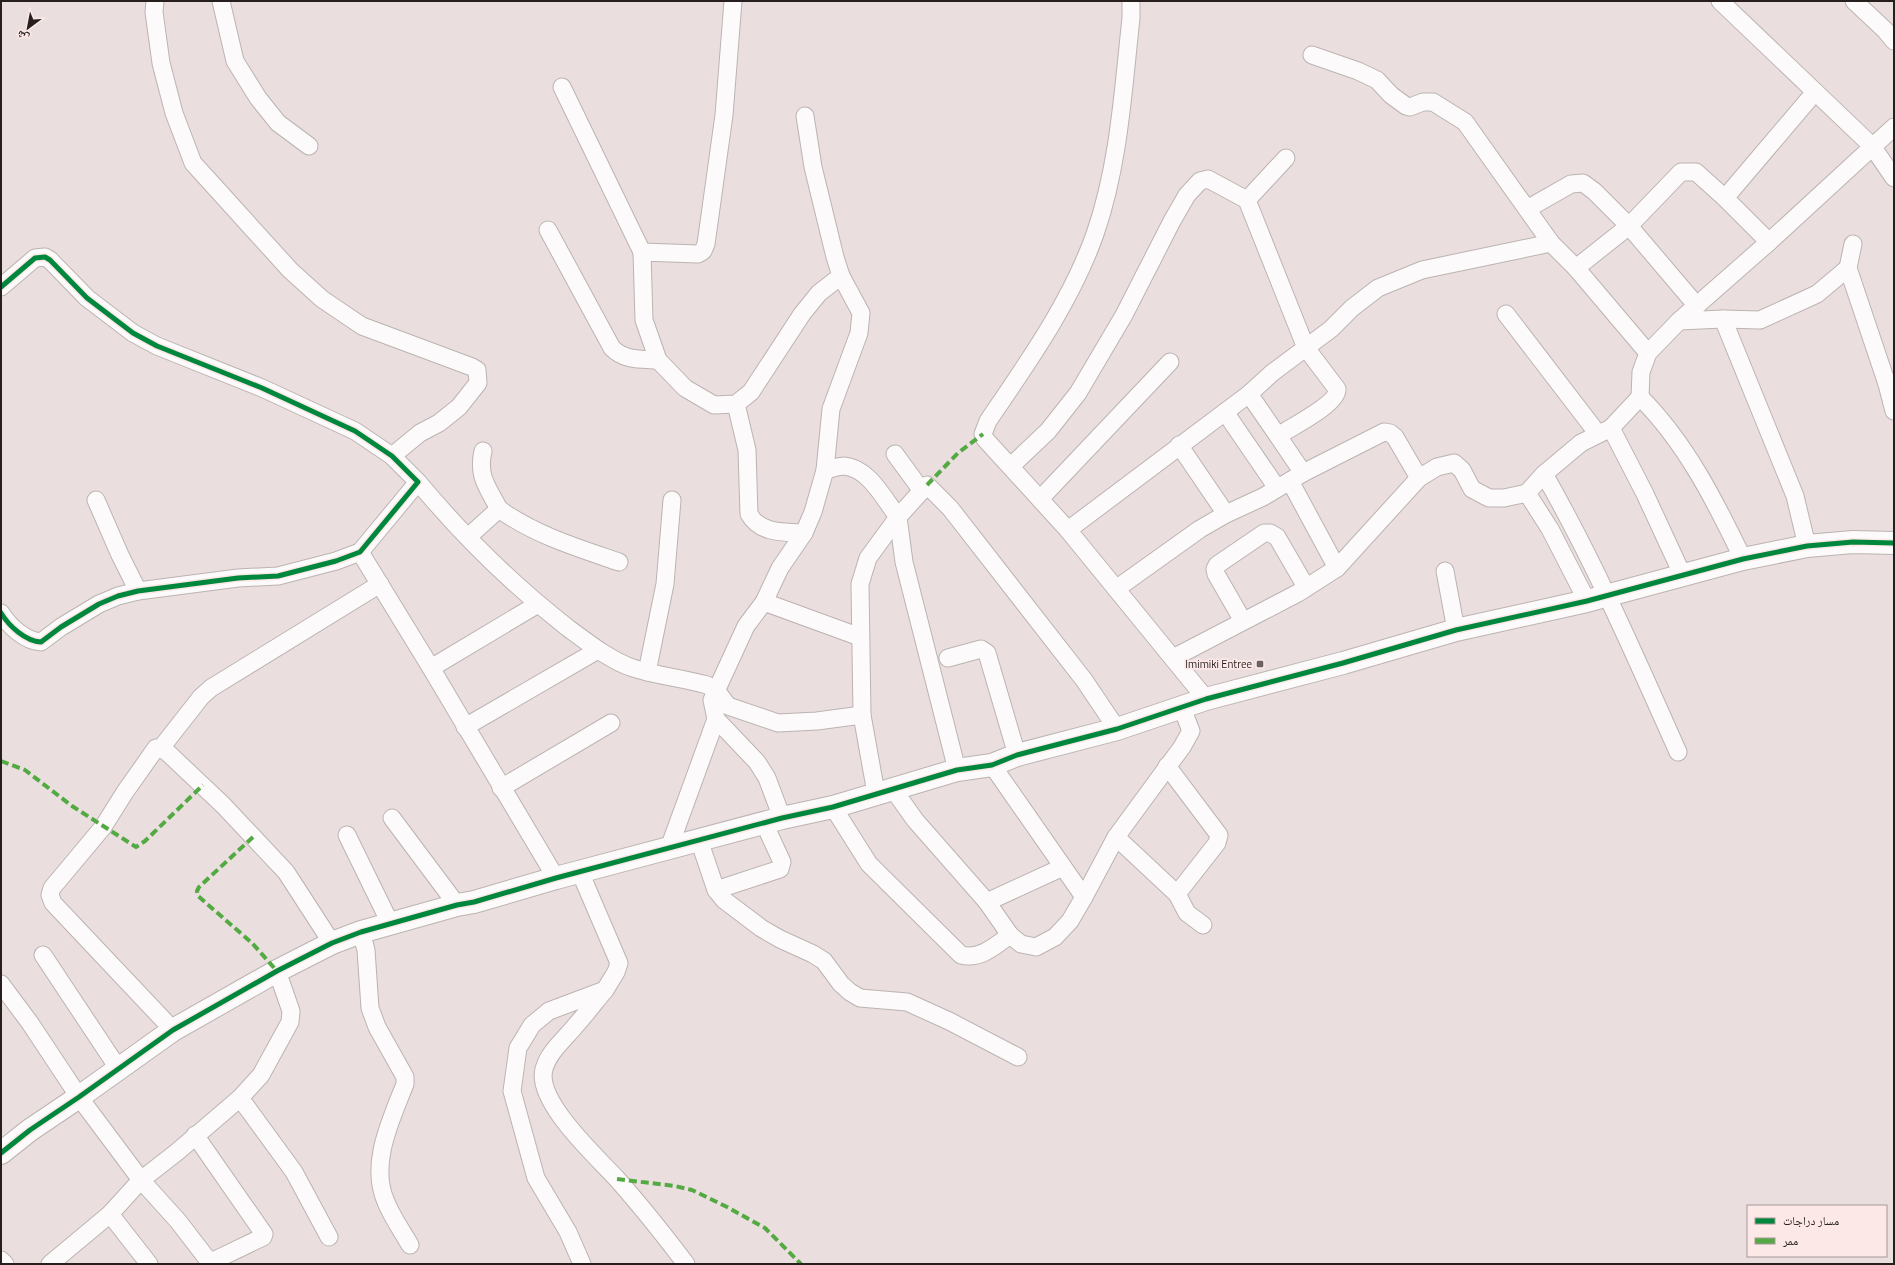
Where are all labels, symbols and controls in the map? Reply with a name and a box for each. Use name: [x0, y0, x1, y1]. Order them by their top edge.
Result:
north arrow: [8, 8, 48, 48]
text: ش: [13, 26, 32, 46]
place label: Imimiki Entree: [1185, 656, 1252, 672]
marker: Imimiki Entree: [1255, 659, 1265, 669]
legend: [1747, 1205, 1887, 1257]
text: مسار دراجات: [1783, 1211, 1839, 1230]
text: ممر: [1782, 1231, 1798, 1250]

